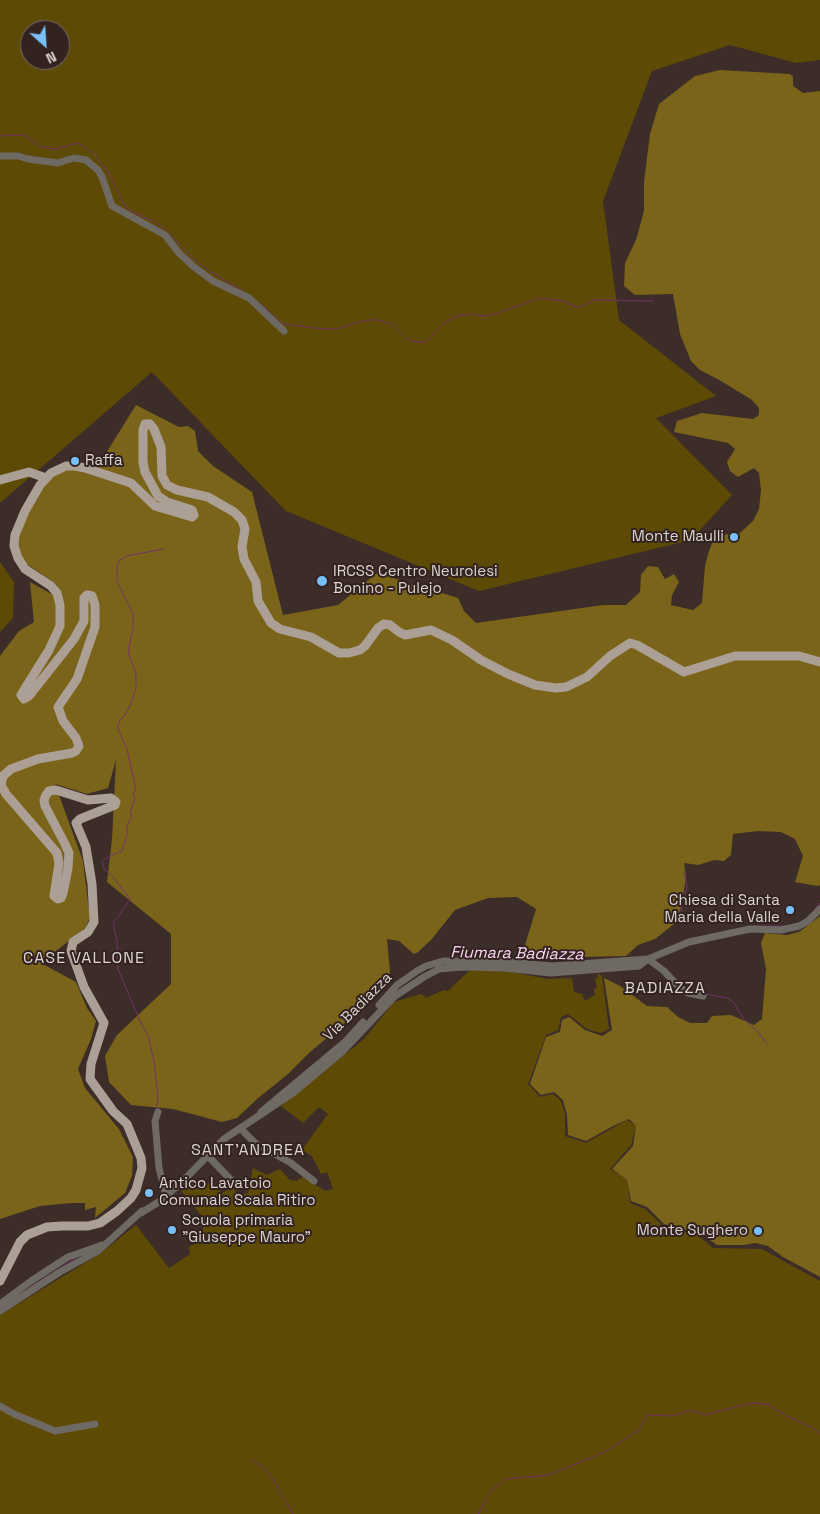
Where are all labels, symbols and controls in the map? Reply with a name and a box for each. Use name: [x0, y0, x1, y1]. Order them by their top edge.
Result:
north arrow: [20, 20, 70, 70]
text: N: [43, 47, 59, 68]
place label: Raffa: [85, 452, 123, 470]
marker: Raffa: [69, 455, 81, 467]
place label: Monte Maulli: [632, 528, 724, 546]
marker: Monte Maulli: [728, 531, 740, 543]
place label: IRCSS Centro Neurolesi Bonino - Pulejo: [333, 563, 498, 598]
marker: IRCSS Centro Neurolesi Bonino - Pulejo: [315, 574, 329, 588]
place label: Chiesa di Santa Maria della Valle: [665, 892, 780, 927]
marker: Chiesa di Santa Maria della Valle: [784, 904, 796, 916]
water label: Fiumara Badiazza: [450, 943, 584, 965]
district label: CASE VALLONE: [22, 949, 146, 969]
street label: Via Badiazza: [320, 969, 396, 1045]
district label: BADIAZZA: [623, 979, 707, 999]
district label: SANT'ANDREA: [190, 1141, 306, 1161]
place label: Antico Lavatoio Comunale Scala Ritiro: [159, 1175, 315, 1210]
marker: Antico Lavatoio Comunale Scala Ritiro: [143, 1187, 155, 1199]
place label: Scuola primaria "Giuseppe Mauro": [182, 1212, 311, 1247]
place label: Monte Sughero: [637, 1222, 748, 1240]
marker: Scuola primaria "Giuseppe Mauro": [166, 1224, 178, 1236]
marker: Monte Sughero: [752, 1225, 764, 1237]

